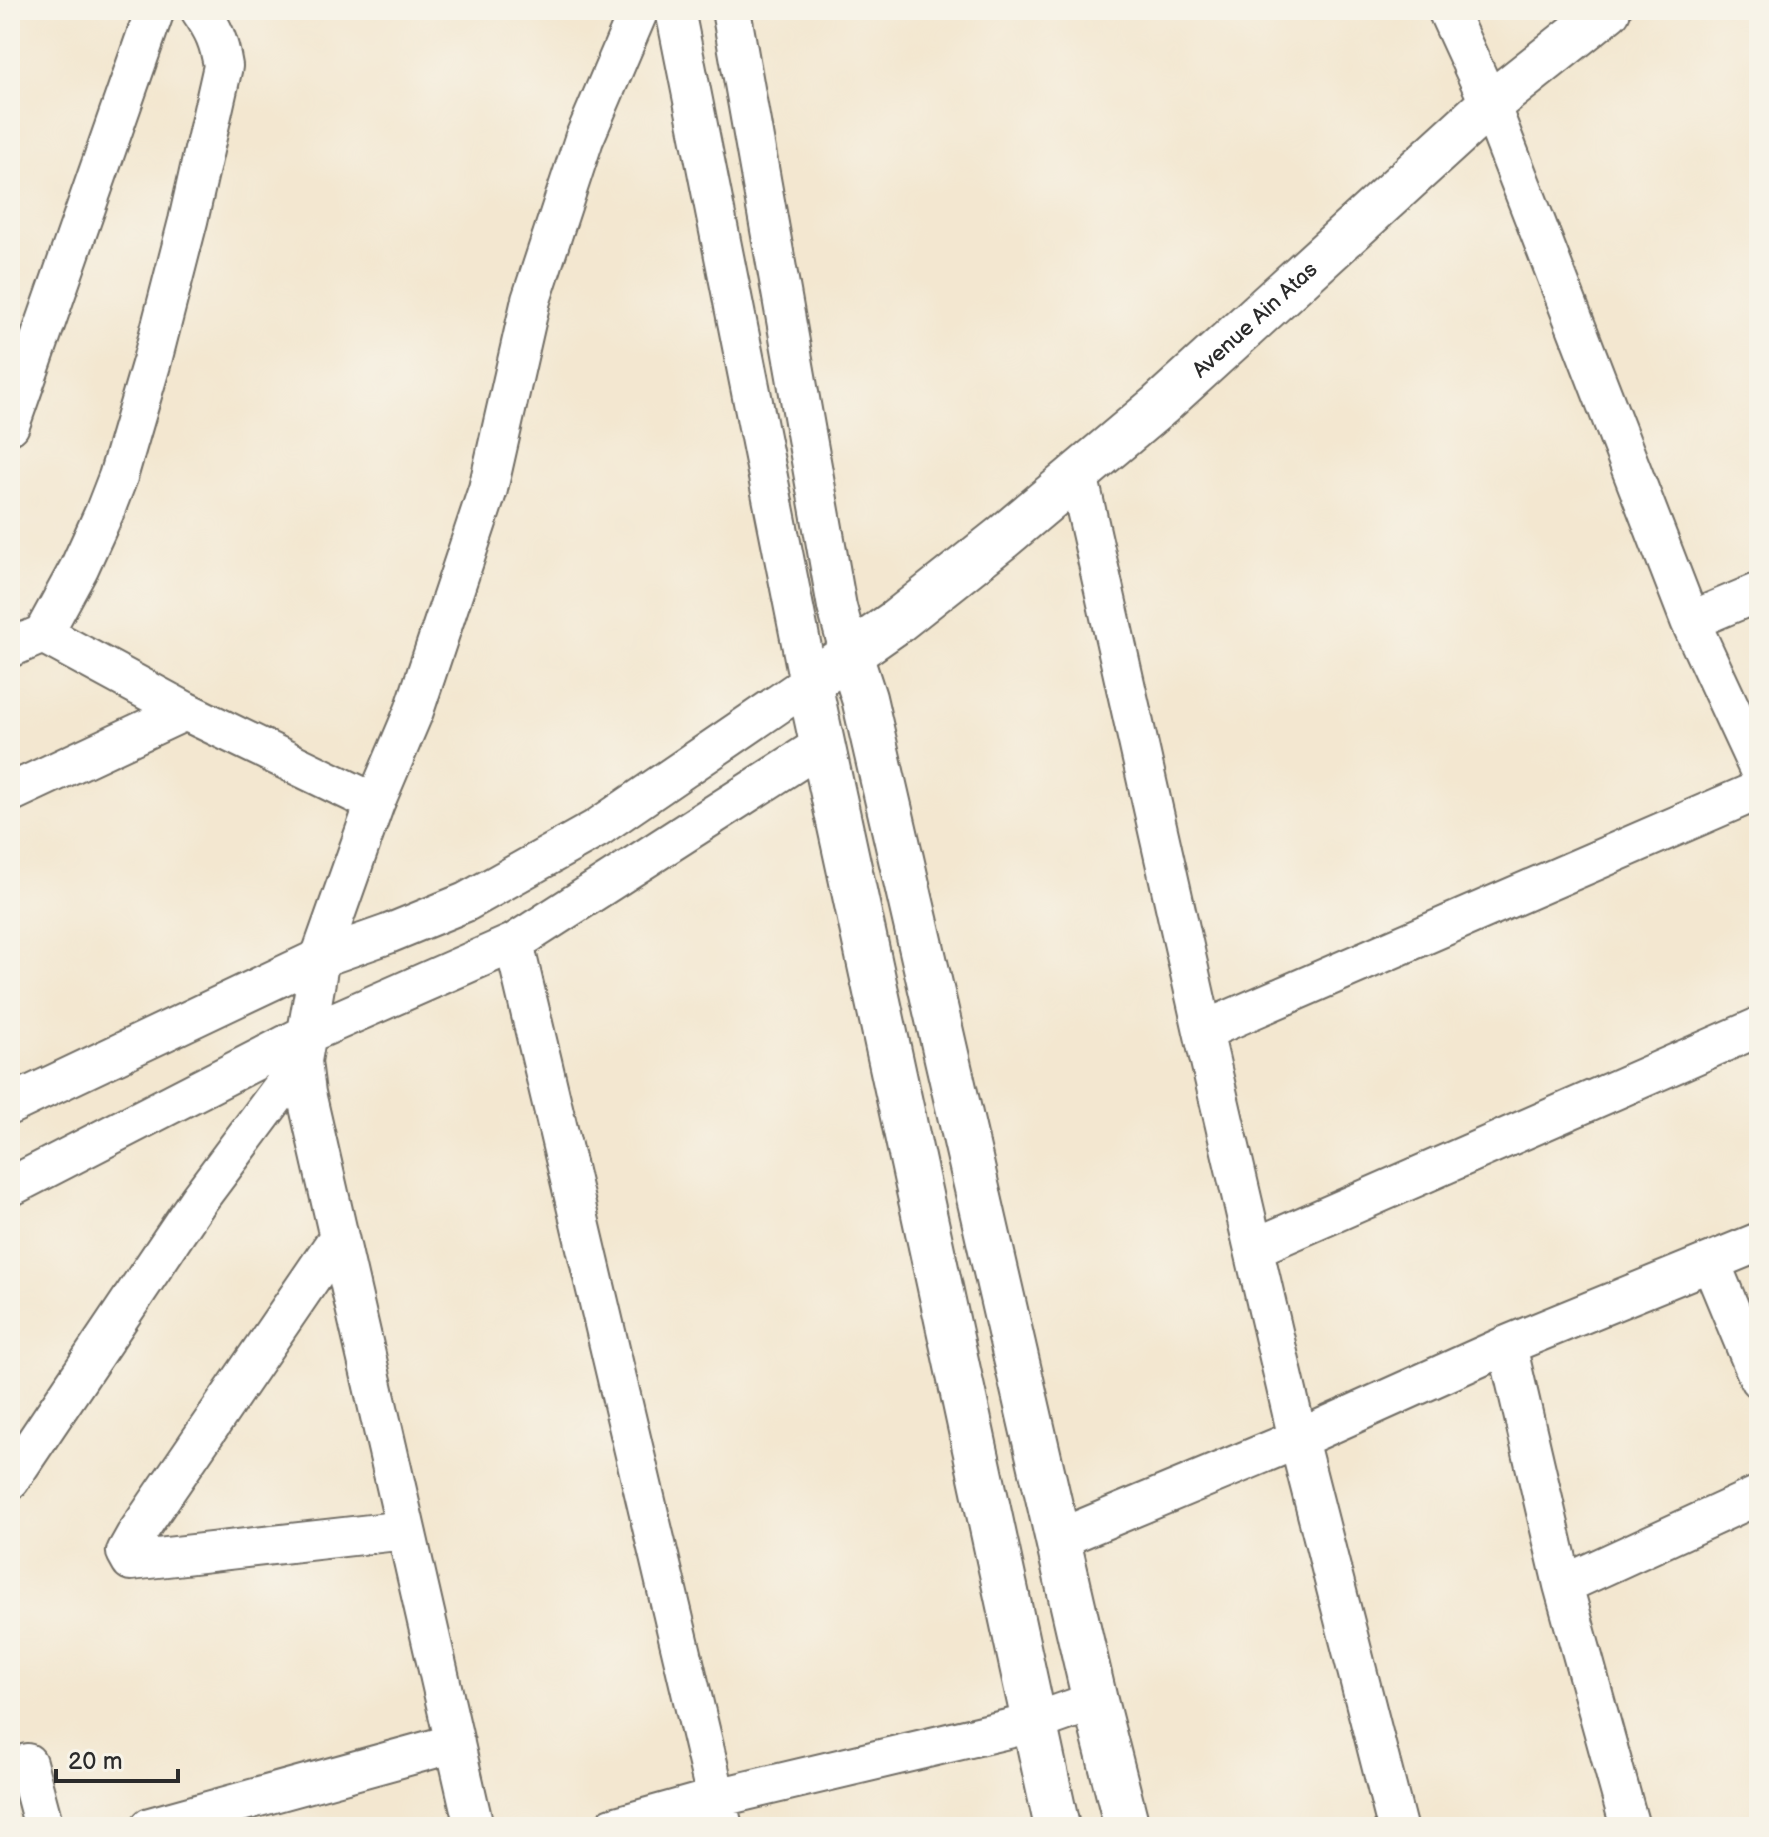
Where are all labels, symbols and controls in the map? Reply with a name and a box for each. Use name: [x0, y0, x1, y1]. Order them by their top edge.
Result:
street label: Avenue Ain Atas: [1187, 256, 1323, 384]
scale bar: [56, 1733, 178, 1783]
text: 20 m: [68, 1747, 123, 1776]

